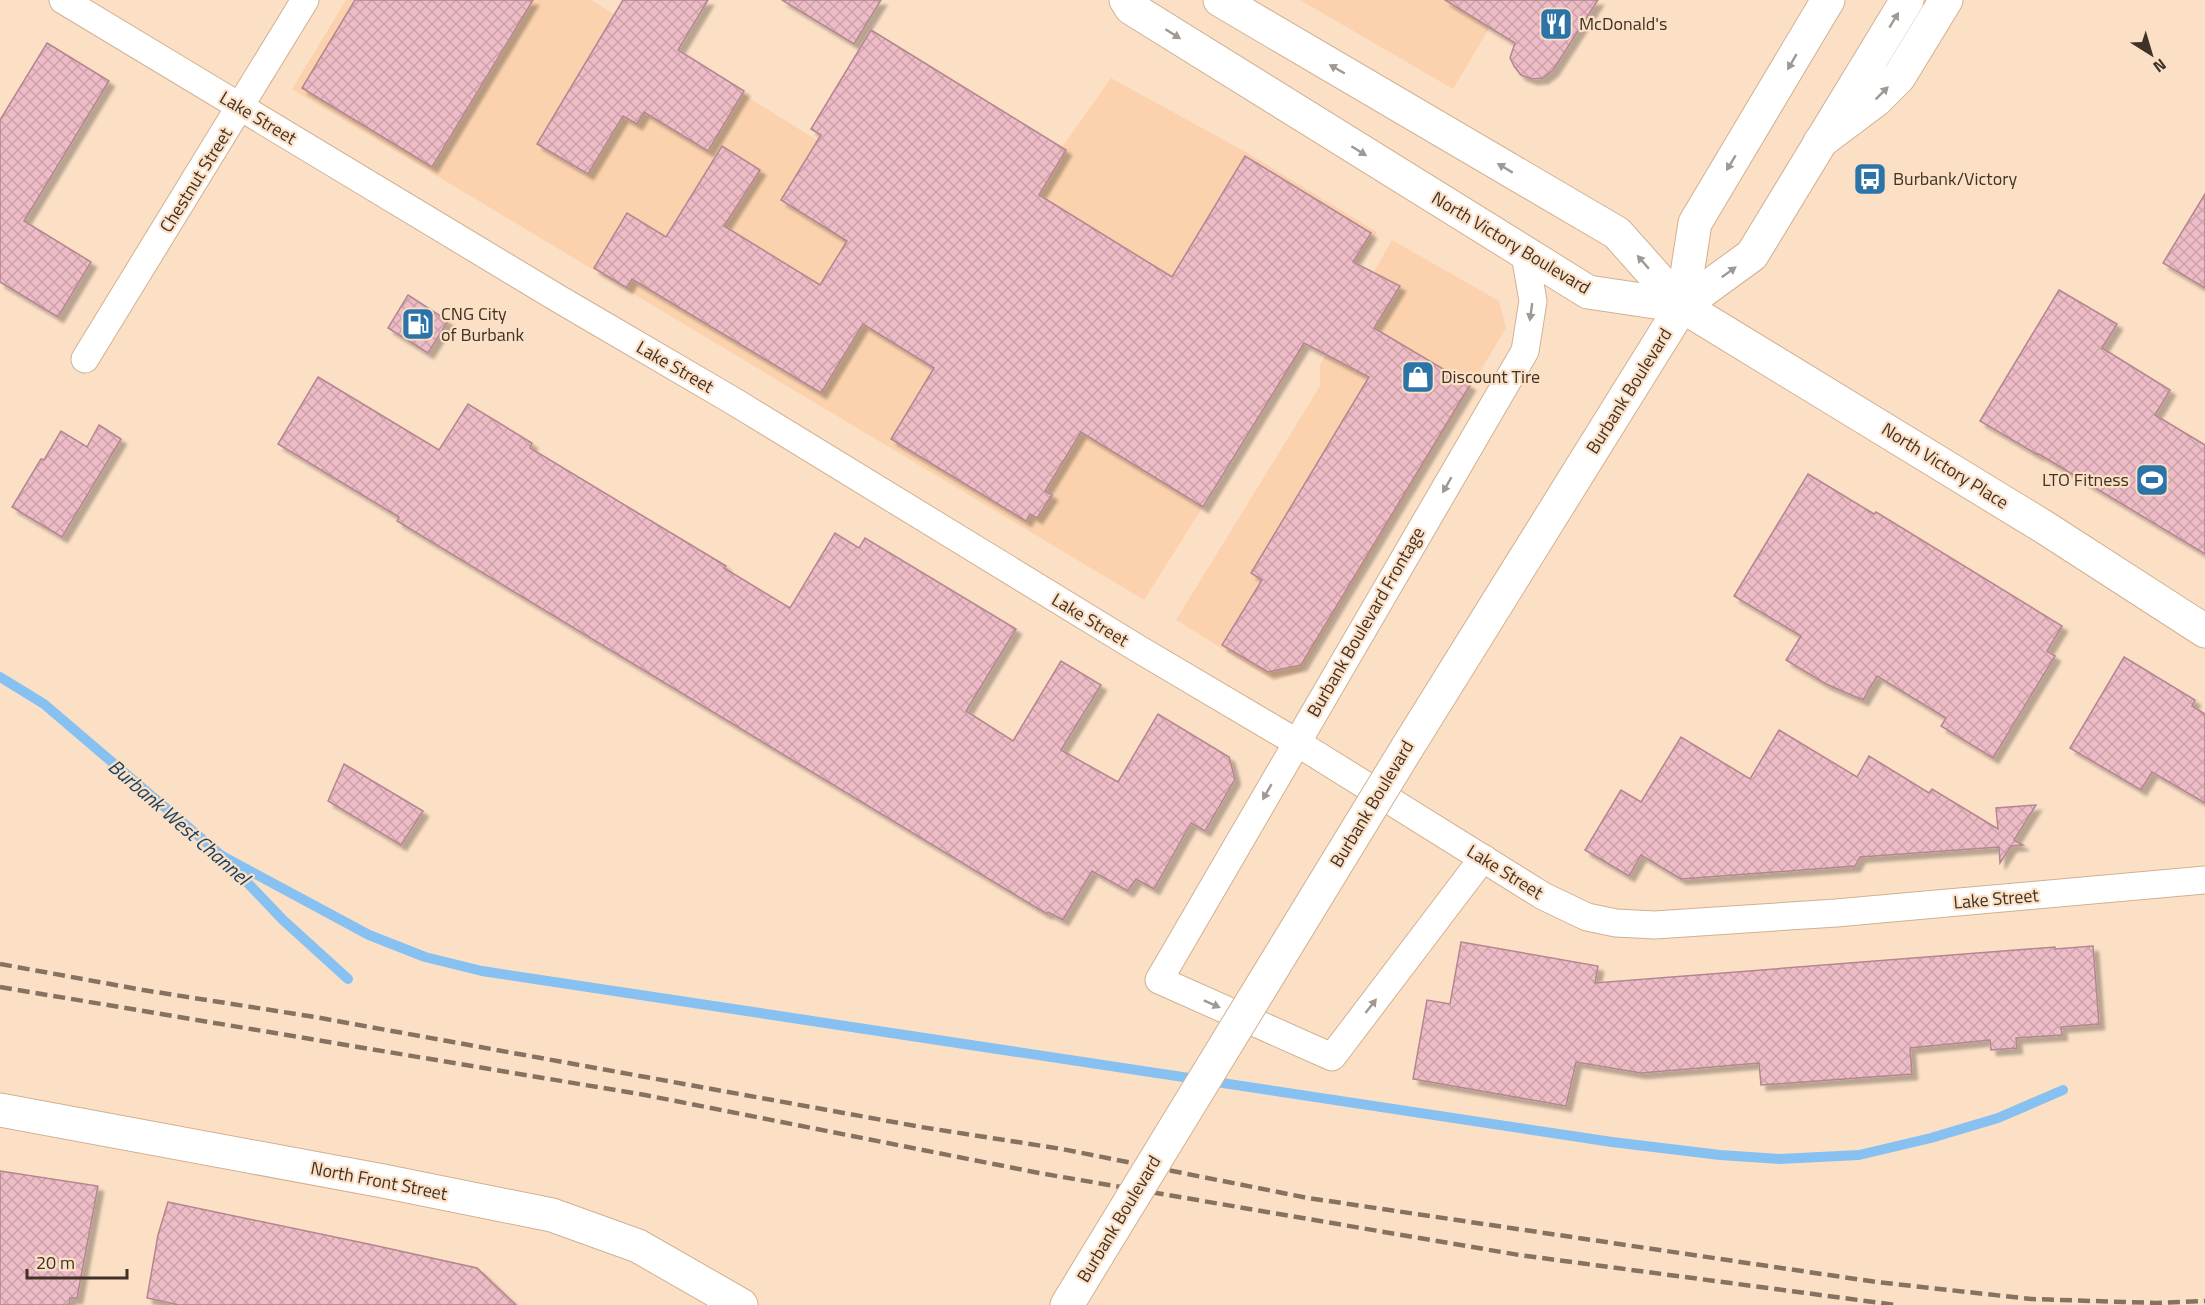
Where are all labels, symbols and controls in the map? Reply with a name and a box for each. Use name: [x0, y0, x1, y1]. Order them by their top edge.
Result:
restaurant icon: McDonald's: [1538, 6, 1574, 42]
place label: McDonald's: [1579, 10, 1667, 37]
one-way arrow: [1889, 12, 1900, 28]
north arrow: [2121, 24, 2181, 84]
one-way arrow: [1165, 28, 1181, 39]
text: N: [2148, 53, 2172, 79]
one-way arrow: [1787, 54, 1798, 70]
one-way arrow: [1329, 63, 1345, 74]
street label: Lake Street: [215, 84, 302, 152]
one-way arrow: [1875, 86, 1889, 100]
street label: Chestnut Street: [153, 121, 239, 237]
one-way arrow: [1351, 146, 1367, 157]
one-way arrow: [1726, 155, 1736, 172]
bus stop icon: Burbank/Victory: [1852, 161, 1888, 197]
one-way arrow: [1497, 162, 1513, 173]
place label: Burbank/Victory: [1893, 165, 2017, 192]
street label: North Victory Boulevard: [1427, 184, 1596, 301]
one-way arrow: [1637, 255, 1650, 270]
one-way arrow: [1720, 266, 1736, 278]
place label: CNG City of Burbank: [441, 300, 524, 348]
one-way arrow: [1527, 302, 1536, 321]
fuel station icon: CNG City of Burbank: [400, 306, 436, 342]
street label: Burbank Boulevard: [1579, 323, 1678, 459]
street label: Lake Street: [631, 334, 720, 400]
shop icon: Discount Tire: [1400, 359, 1436, 395]
place label: Discount Tire: [1441, 363, 1540, 390]
street label: North Victory Place: [1876, 416, 2014, 516]
sports icon: LTO Fitness: [2134, 462, 2170, 498]
place label: LTO Fitness: [2042, 466, 2129, 493]
one-way arrow: [1441, 477, 1452, 493]
street label: Burbank Boulevard Frontage: [1300, 522, 1431, 722]
street label: Lake Street: [1047, 586, 1134, 654]
street label: Burbank Boulevard: [1323, 735, 1420, 872]
water label: Burbank West Channel: [102, 751, 259, 894]
one-way arrow: [1262, 784, 1272, 801]
street label: Lake Street: [1462, 837, 1549, 906]
street label: Lake Street: [1952, 881, 2040, 916]
one-way arrow: [1364, 998, 1377, 1014]
one-way arrow: [1204, 999, 1221, 1008]
street label: Burbank Boulevard: [1070, 1150, 1167, 1287]
street label: North Front Street: [308, 1154, 450, 1207]
scale bar: [27, 1242, 128, 1280]
text: 20 m: [36, 1249, 75, 1276]

